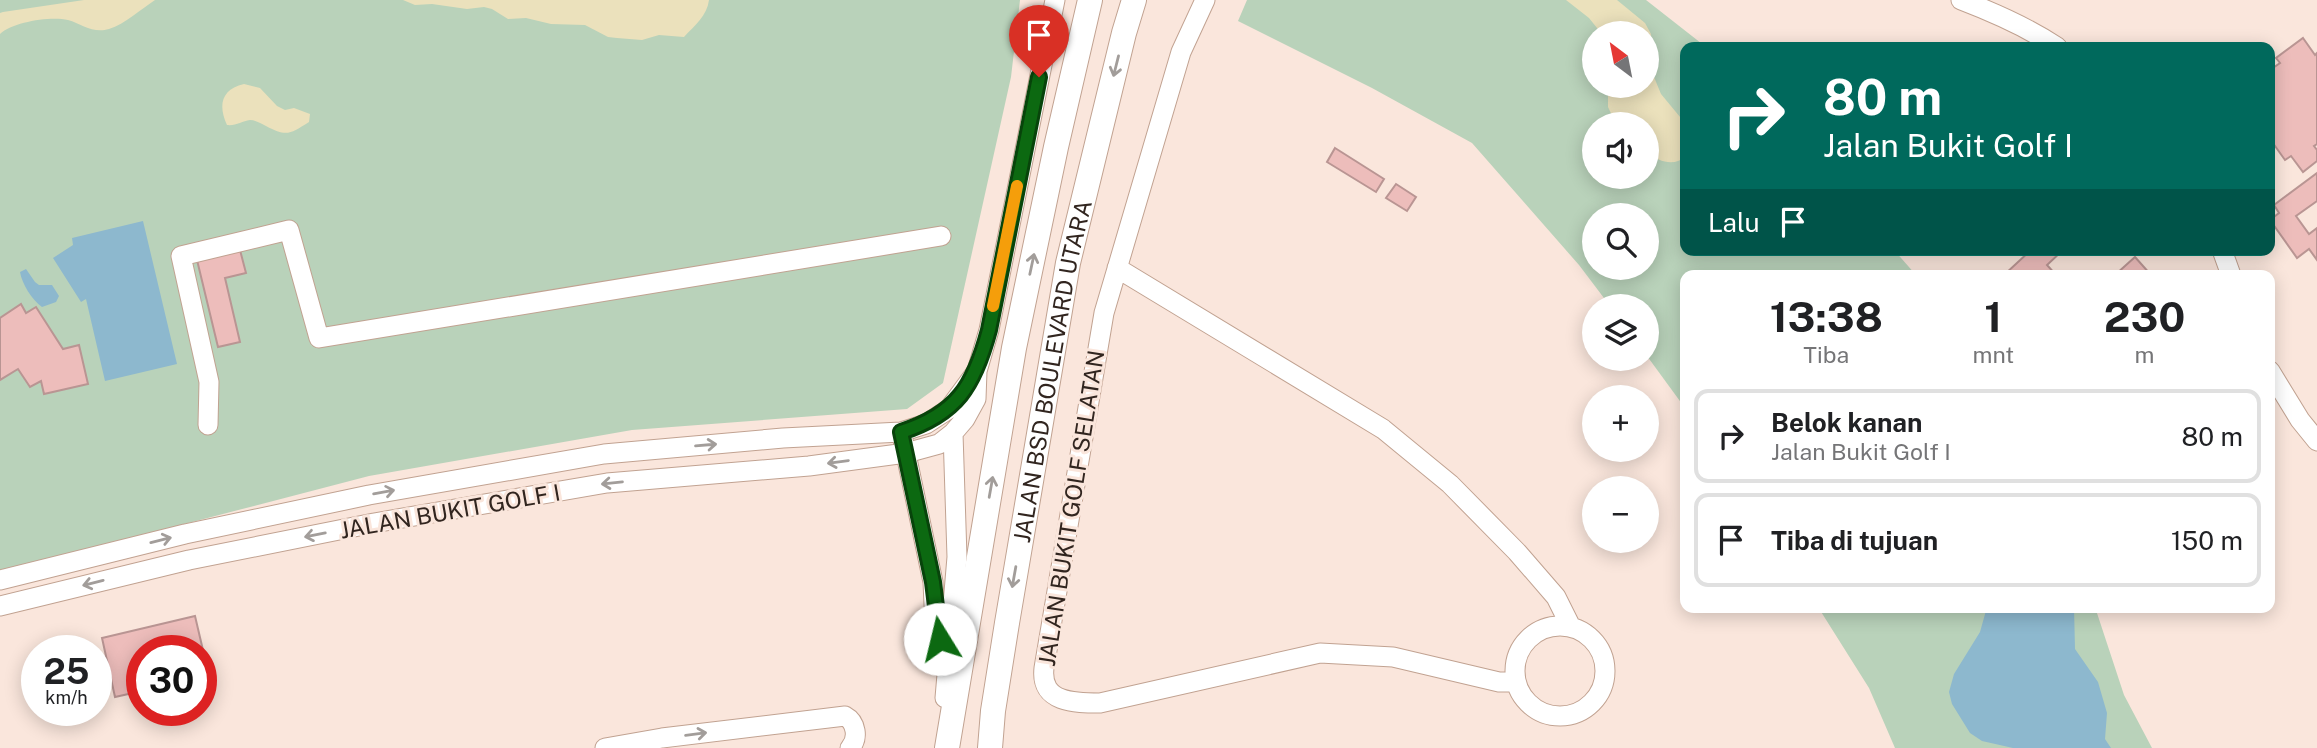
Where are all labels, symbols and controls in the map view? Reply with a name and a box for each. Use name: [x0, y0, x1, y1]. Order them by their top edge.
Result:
pin: [1009, 5, 1069, 77]
icon: arrive: [1020, 16, 1058, 54]
north arrow: [1582, 21, 1659, 98]
map controls: [1582, 21, 1659, 553]
one-way arrow: [1109, 54, 1122, 77]
text: 80 m: [1823, 68, 1942, 126]
icon: right: [1708, 70, 1799, 161]
button: sound: [1582, 112, 1659, 189]
text: Jalan Bukit Golf I: [1823, 127, 2073, 164]
street label: JALAN BSD BOULEVARD UTARA: [1007, 197, 1096, 545]
button: search: [1582, 203, 1659, 280]
icon: arrive: [1774, 203, 1812, 241]
text: Lalu: [1708, 207, 1760, 238]
one-way arrow: [1025, 253, 1039, 276]
text: 13:38: [1770, 292, 1883, 341]
text: 1: [1984, 292, 2002, 341]
text: 230: [2104, 292, 2185, 341]
button: layers: [1582, 294, 1659, 371]
text: Tiba: [1803, 341, 1849, 368]
text: mnt: [1973, 341, 2014, 368]
text: m: [2135, 341, 2154, 368]
street label: JALAN BUKIT GOLF SELATAN: [1033, 348, 1109, 668]
button: +: [1582, 385, 1659, 462]
text: Belok kanan: [1771, 407, 1922, 438]
icon: right: [1712, 417, 1750, 455]
text: 80 m: [2182, 421, 2243, 452]
one-way arrow: [694, 438, 716, 451]
text: Jalan Bukit Golf I: [1771, 438, 1951, 465]
one-way arrow: [827, 456, 850, 469]
one-way arrow: [985, 476, 998, 499]
button: −: [1582, 476, 1659, 553]
one-way arrow: [601, 477, 624, 490]
street label: JALAN BUKIT GOLF I: [338, 478, 562, 544]
one-way arrow: [372, 485, 395, 498]
icon: arrive: [1712, 521, 1750, 559]
text: Tiba di tujuan: [1771, 525, 1938, 556]
text: 150 m: [2171, 525, 2243, 556]
one-way arrow: [304, 528, 327, 542]
one-way arrow: [150, 533, 172, 546]
one-way arrow: [1007, 565, 1021, 588]
one-way arrow: [82, 577, 105, 591]
position arrow: [903, 602, 977, 676]
speed limit sign: 30: [126, 635, 217, 726]
text: 25: [44, 651, 89, 692]
text: km/h: [45, 687, 88, 708]
one-way arrow: [684, 727, 707, 740]

